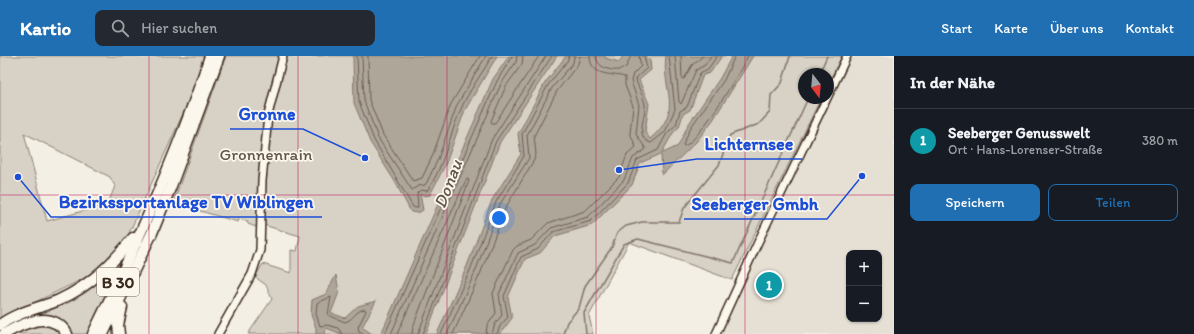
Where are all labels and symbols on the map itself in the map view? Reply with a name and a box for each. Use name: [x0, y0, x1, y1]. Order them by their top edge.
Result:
north arrow: [798, 68, 834, 104]
callout: Gronne: [230, 99, 303, 129]
text: Gronne: [238, 103, 296, 125]
callout: Lichternsee: [697, 129, 802, 159]
text: Lichternsee: [705, 133, 794, 155]
park label: Gronnenrain: [220, 144, 313, 164]
water label: Donau: [429, 156, 468, 211]
callout: Bezirkssportanlage TV Wiblingen: [51, 187, 322, 217]
callout: Seeberger Gmbh: [684, 189, 827, 219]
text: Bezirkssportanlage TV Wiblingen: [59, 191, 314, 213]
text: Seeberger Gmbh: [691, 193, 819, 215]
your location: [489, 208, 509, 228]
road number: B 30: [97, 268, 139, 296]
pin: 1: [756, 270, 782, 300]

